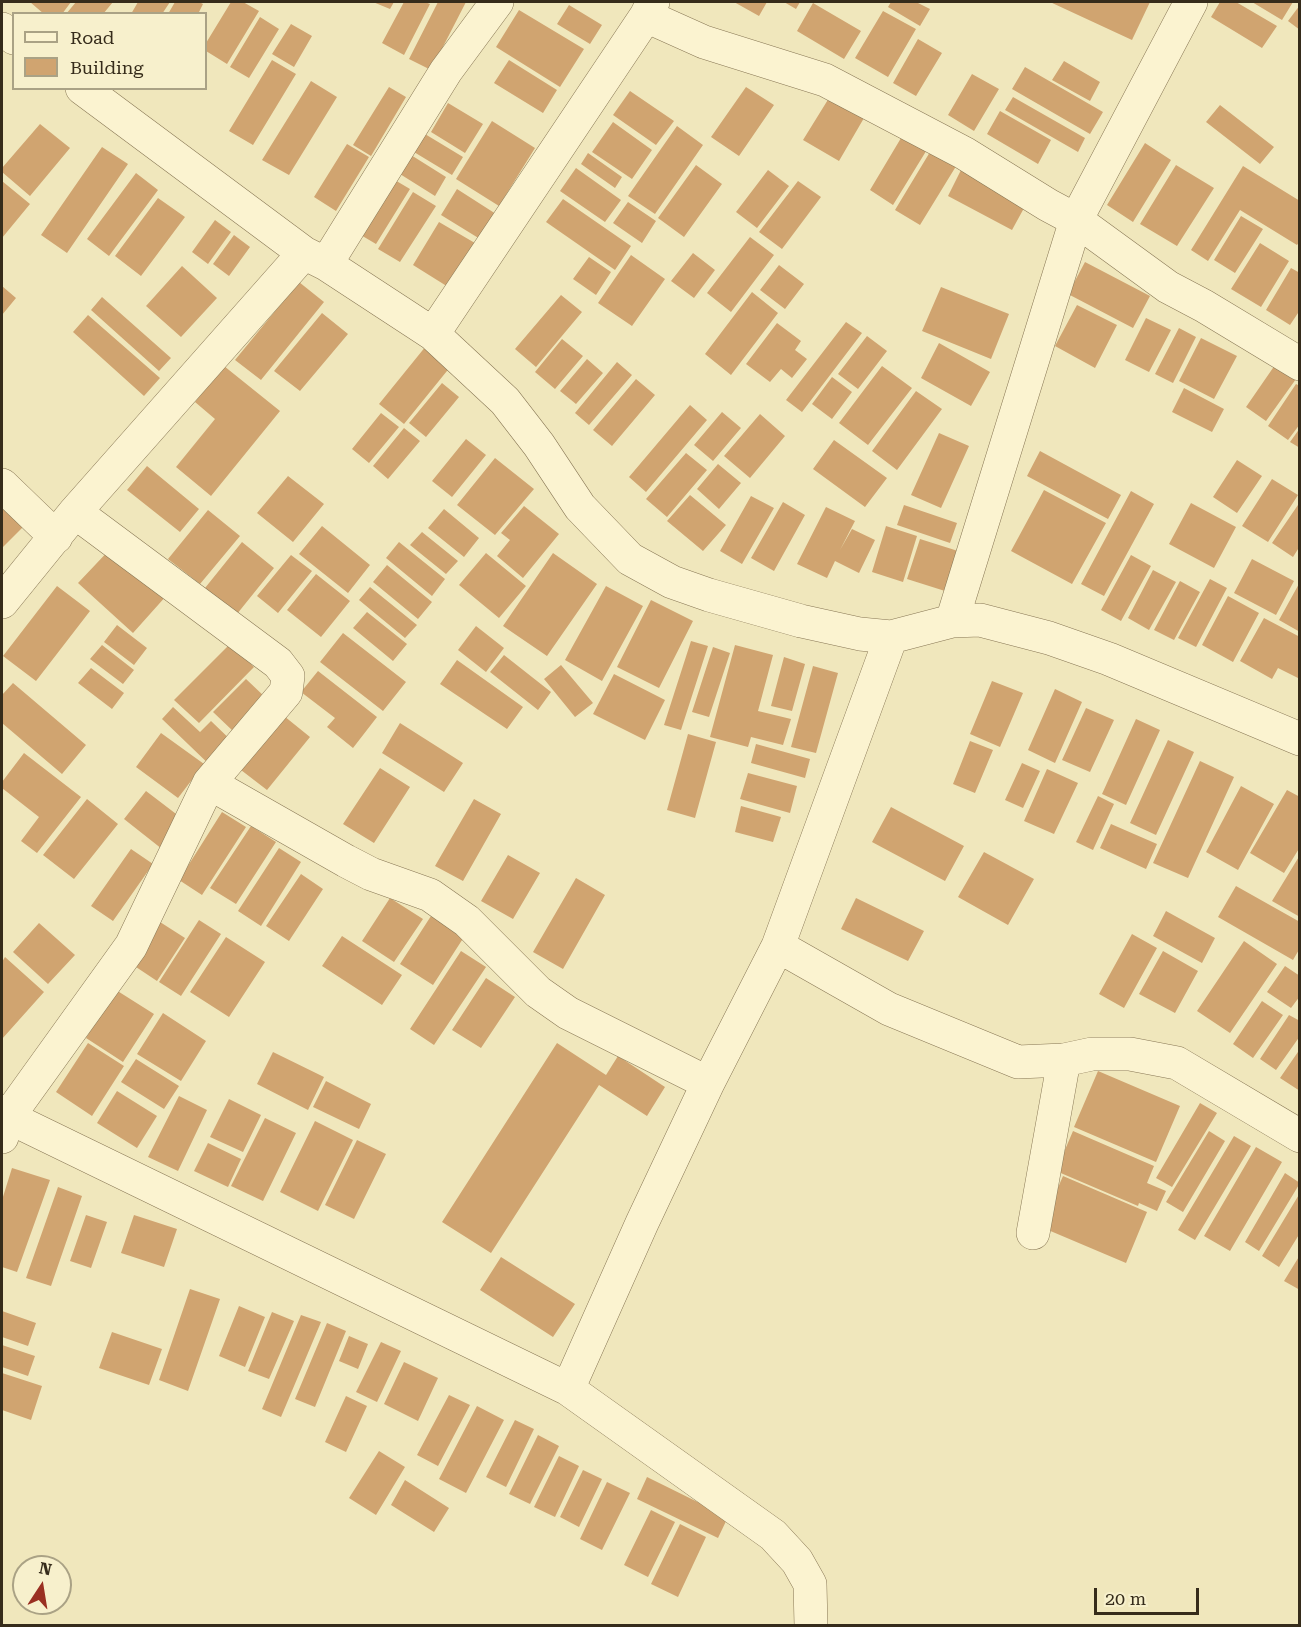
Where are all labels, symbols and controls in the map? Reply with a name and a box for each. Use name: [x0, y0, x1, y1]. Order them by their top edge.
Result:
legend: [12, 12, 207, 90]
text: Road: [70, 27, 114, 48]
text: Building: [70, 57, 144, 78]
north arrow: [12, 1555, 72, 1615]
text: N: [37, 1558, 53, 1579]
scale bar: [1097, 1576, 1202, 1614]
text: 20 m: [1105, 1588, 1146, 1609]

